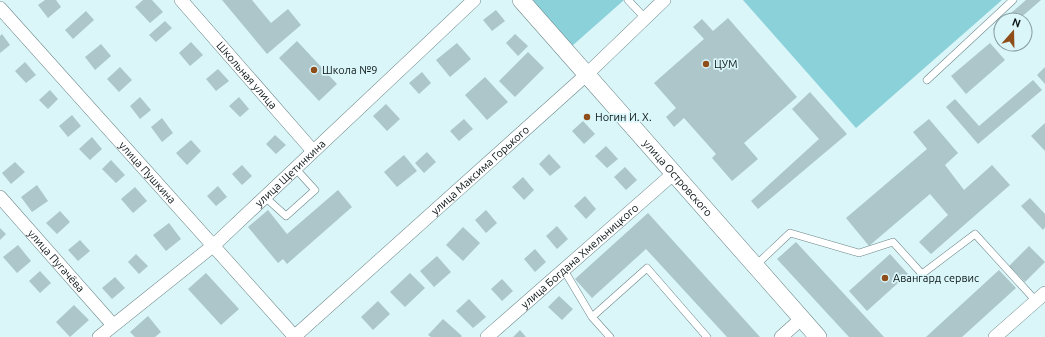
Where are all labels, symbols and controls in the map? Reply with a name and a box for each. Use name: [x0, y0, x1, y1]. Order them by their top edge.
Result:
north arrow: [993, 12, 1033, 52]
text: N: [1011, 16, 1022, 30]
street label: Школьная улица: [214, 39, 279, 111]
place label: ЦУМ: [714, 58, 738, 70]
marker: ЦУМ: [701, 59, 711, 69]
place label: Школа №9: [322, 64, 377, 76]
marker: Школа №9: [309, 65, 319, 75]
place label: Ногин И. Х.: [595, 111, 652, 123]
marker: Ногин И. Х.: [582, 112, 592, 122]
street label: улица Максима Горького: [429, 123, 531, 217]
street label: улица Щетинкина: [253, 137, 328, 209]
street label: улица Островского: [641, 137, 715, 219]
street label: улица Пушкина: [117, 139, 178, 206]
street label: улица Богдана Хмельницкого: [518, 201, 641, 310]
street label: улица Пугачёва: [26, 227, 87, 294]
place label: Авангард сервис: [893, 272, 979, 284]
marker: Авангард сервис: [880, 273, 890, 283]

